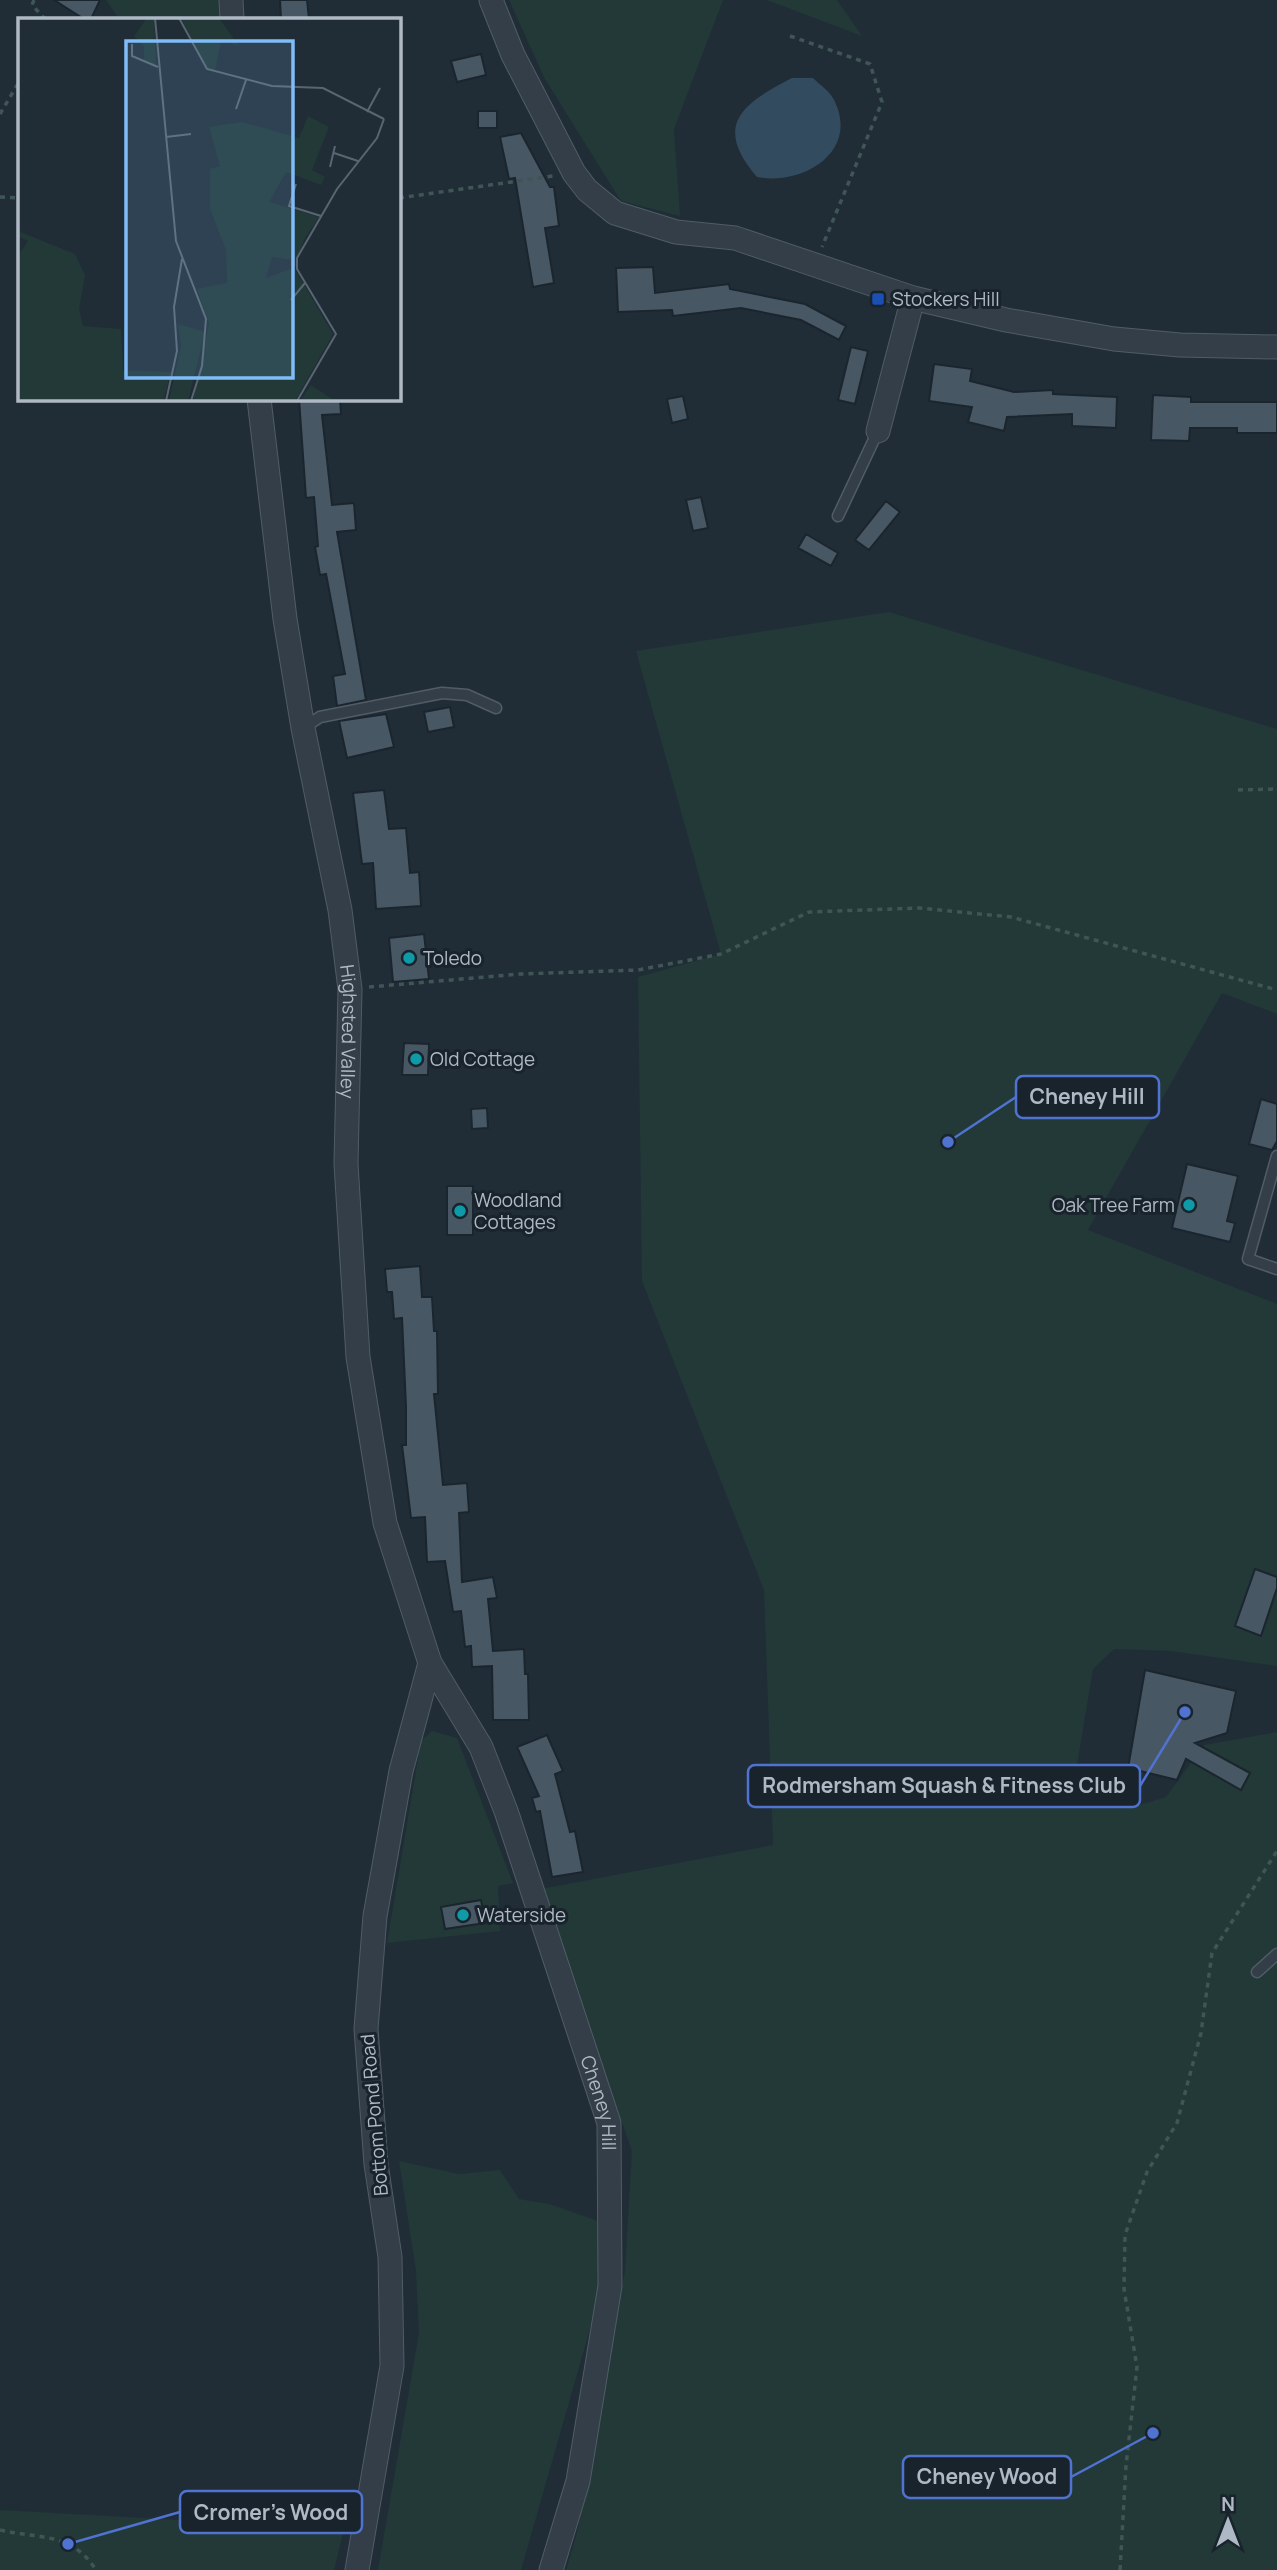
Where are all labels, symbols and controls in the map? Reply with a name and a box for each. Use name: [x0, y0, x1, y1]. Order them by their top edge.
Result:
inset map: [18, 18, 401, 401]
place label: Stockers Hill: [892, 286, 1000, 312]
marker: Stockers Hill: [870, 291, 886, 307]
place label: Toledo: [423, 945, 482, 971]
marker: Toledo: [401, 950, 417, 966]
street label: Highsted Valley: [334, 963, 363, 1099]
place label: Old Cottage: [430, 1046, 535, 1072]
marker: Old Cottage: [408, 1051, 424, 1067]
callout: Cheney Hill: [1016, 1076, 1159, 1118]
text: Cheney Hill: [1029, 1082, 1145, 1110]
place label: Woodland Cottages: [474, 1187, 562, 1235]
place label: Oak Tree Farm: [1052, 1192, 1175, 1218]
marker: Oak Tree Farm: [1181, 1197, 1197, 1213]
marker: Woodland Cottages: [452, 1203, 468, 1219]
callout: Rodmersham Squash & Fitness Club: [748, 1765, 1140, 1807]
text: Rodmersham Squash & Fitness Club: [762, 1771, 1126, 1799]
place label: Waterside: [477, 1902, 566, 1928]
marker: Waterside: [455, 1907, 471, 1923]
street label: Bottom Pond Road: [354, 2033, 394, 2197]
street label: Cheney Hill: [575, 2052, 622, 2151]
callout: Cheney Wood: [903, 2456, 1071, 2498]
text: Cheney Wood: [917, 2462, 1057, 2490]
north arrow: [1193, 2486, 1263, 2556]
callout: Cromer's Wood: [180, 2491, 362, 2533]
text: N: [1221, 2491, 1235, 2517]
text: Cromer's Wood: [194, 2498, 348, 2526]

